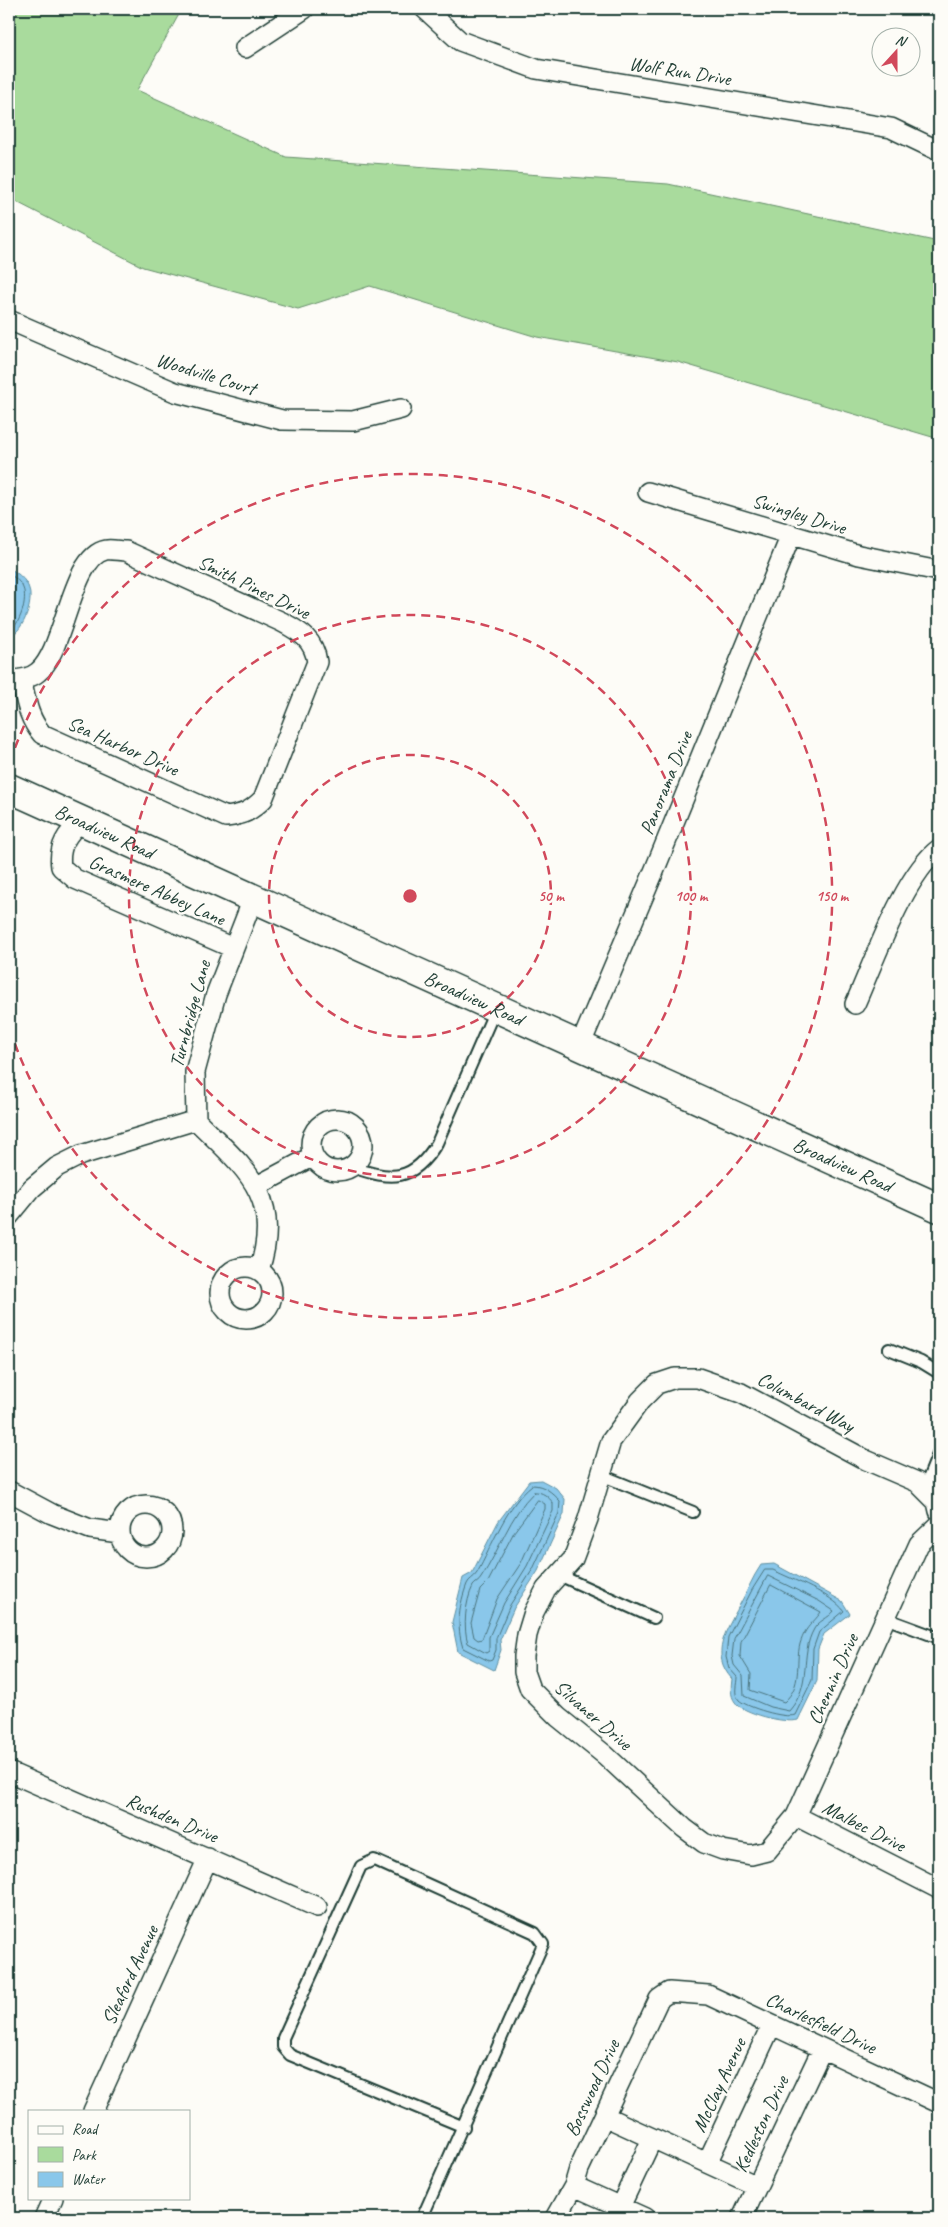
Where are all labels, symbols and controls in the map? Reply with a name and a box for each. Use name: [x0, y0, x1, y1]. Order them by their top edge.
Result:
north arrow: [870, 28, 920, 78]
text: N: [893, 31, 910, 51]
street label: Wolf Run Drive: [628, 51, 734, 92]
street label: Woodville Court: [153, 347, 262, 402]
street label: Swingley Drive: [749, 488, 850, 541]
street label: Smith Pines Drive: [194, 549, 315, 625]
street label: Sea Harbor Drive: [64, 710, 184, 782]
street label: Panorama Drive: [634, 726, 699, 838]
street label: Broadview Road: [51, 798, 161, 866]
street label: Grasmere Abbey Lane: [85, 849, 230, 932]
centre of rings: [401, 887, 419, 905]
text: 50 m: [538, 887, 565, 906]
text: 100 m: [675, 887, 709, 906]
text: 150 m: [816, 887, 850, 906]
street label: Turnbridge Lane: [164, 956, 217, 1070]
street label: Broadview Road: [420, 965, 530, 1032]
street label: Broadview Road: [789, 1131, 899, 1199]
street label: Columbard Way: [753, 1366, 861, 1439]
street label: Chennin Drive: [802, 1629, 865, 1728]
street label: Silvaner Drive: [549, 1674, 638, 1757]
street label: Rushden Drive: [122, 1787, 223, 1849]
street label: Malbec Drive: [818, 1794, 911, 1858]
street label: Sleaford Avenue: [96, 1920, 165, 2029]
street label: Charlesfield Drive: [762, 1987, 882, 2060]
street label: McClay Avenue: [686, 2033, 752, 2136]
street label: Bosswood Drive: [559, 2034, 626, 2140]
street label: Kedleston Drive: [728, 2070, 795, 2176]
legend: [28, 2110, 190, 2200]
text: Road: [72, 2120, 99, 2139]
text: Park: [72, 2146, 97, 2165]
text: Water: [72, 2170, 106, 2189]

